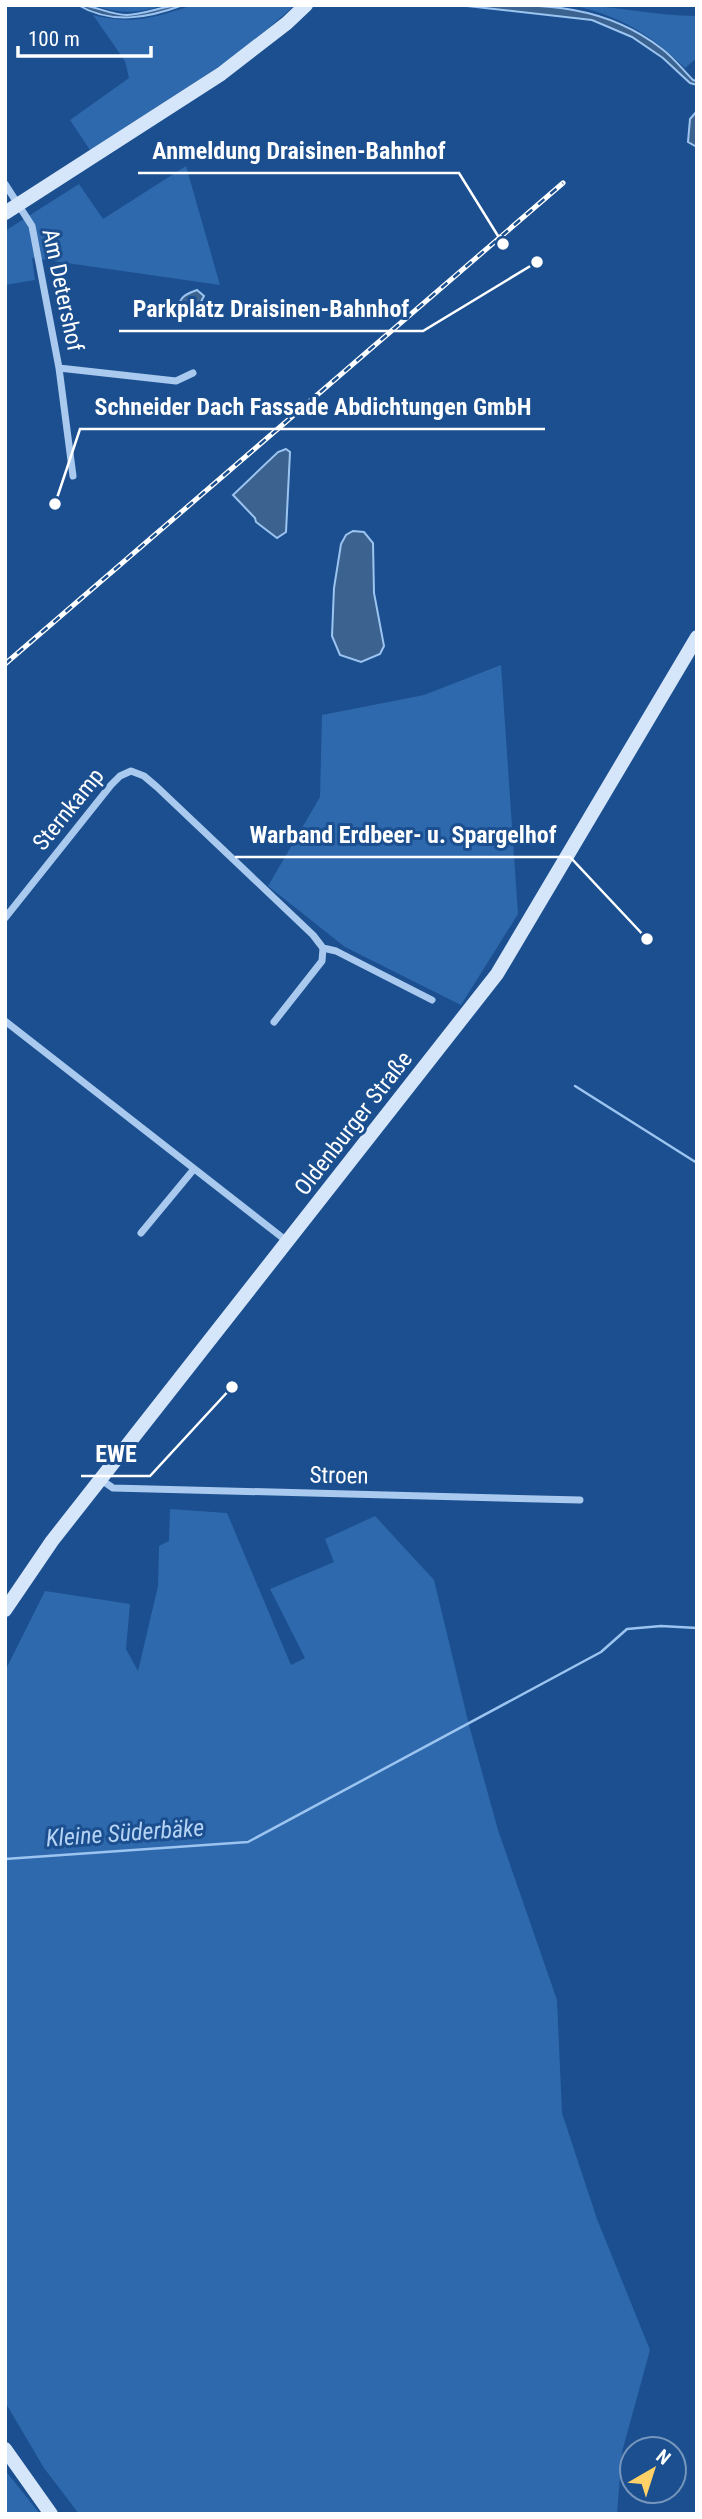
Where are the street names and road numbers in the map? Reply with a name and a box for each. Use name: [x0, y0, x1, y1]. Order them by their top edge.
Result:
street label: Am Detershof: [36, 226, 89, 355]
street label: Sternkamp: [27, 763, 110, 856]
street label: Oldenburger Straße: [289, 1046, 418, 1201]
street label: Stroen: [309, 1461, 369, 1490]

